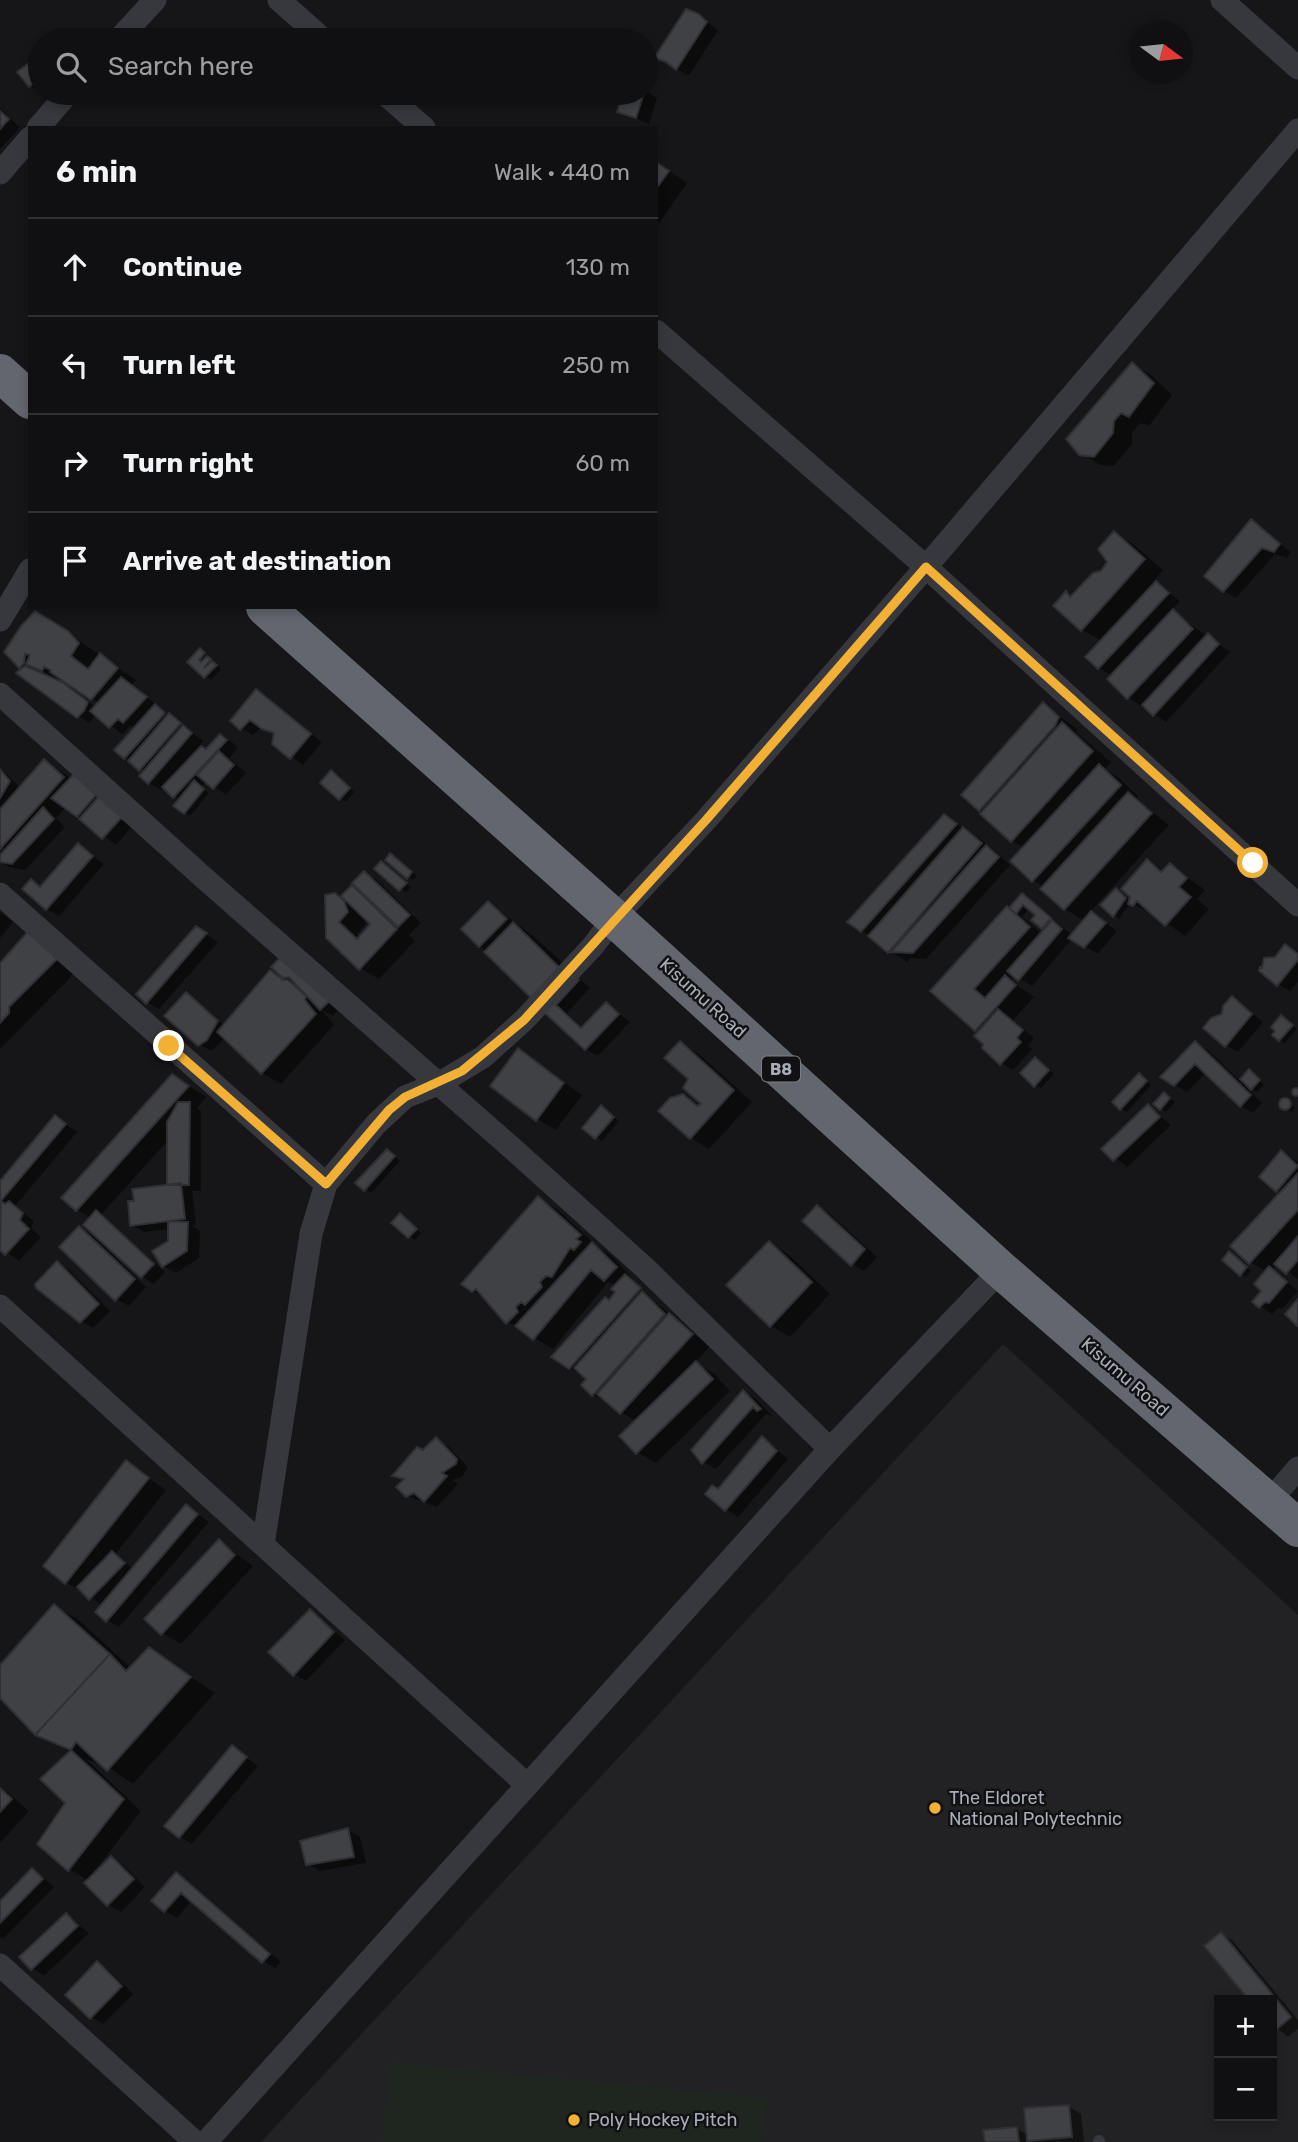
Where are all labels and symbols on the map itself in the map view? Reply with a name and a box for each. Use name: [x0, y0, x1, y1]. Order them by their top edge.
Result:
north arrow: [1130, 21, 1193, 84]
route start: [1237, 847, 1268, 878]
street label: Kisumu Road: [655, 953, 751, 1043]
route end: [153, 1030, 184, 1061]
road number: B8: [762, 1056, 800, 1082]
street label: Kisumu Road: [1077, 1333, 1173, 1421]
place label: The Eldoret National Polytechnic: [949, 1787, 1122, 1830]
marker: The Eldoret National Polytechnic: [927, 1800, 943, 1816]
place label: Poly Hockey Pitch: [588, 2109, 737, 2131]
marker: Poly Hockey Pitch: [566, 2112, 582, 2128]

